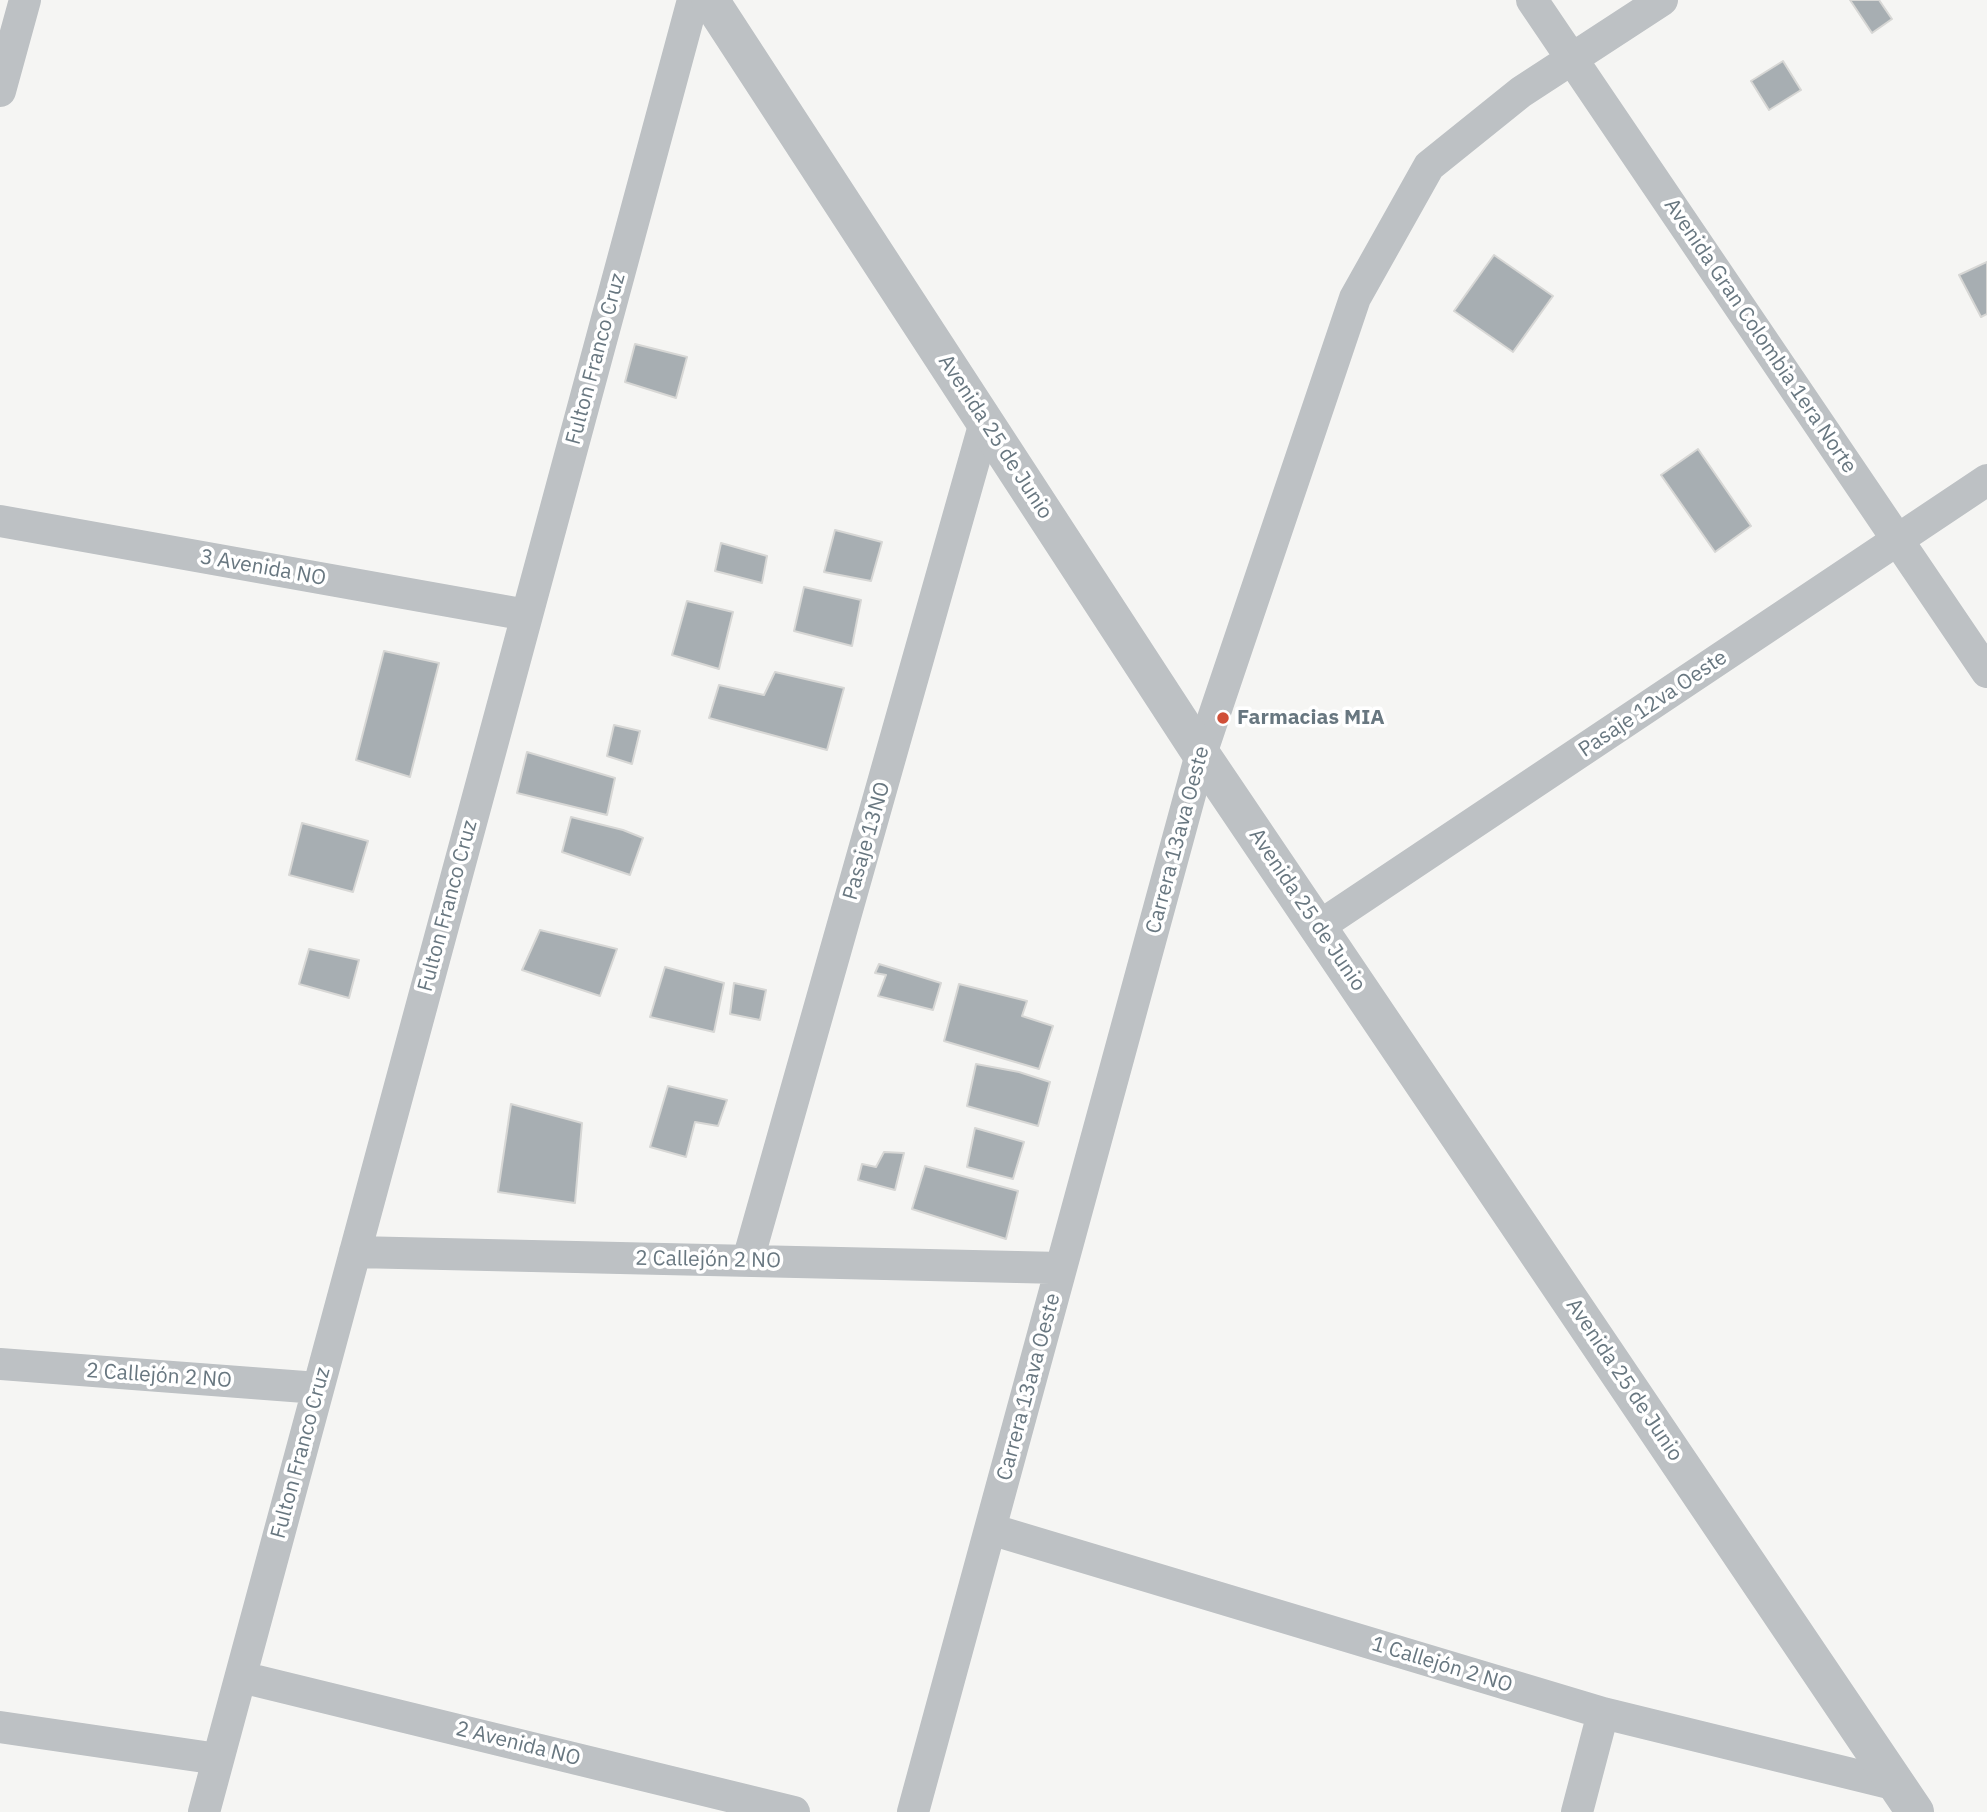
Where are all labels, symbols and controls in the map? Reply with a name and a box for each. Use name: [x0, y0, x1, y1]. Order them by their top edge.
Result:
street label: Avenida Gran Colombia 1era Norte: [1658, 194, 1862, 478]
street label: Fulton Franco Cruz: [561, 271, 631, 447]
street label: Avenida 25 de Junio: [933, 350, 1057, 524]
street label: 3 Avenida NO: [198, 545, 328, 591]
street label: Pasaje 12va Oeste: [1574, 645, 1732, 763]
place label: Farmacias MIA: [1237, 705, 1385, 731]
marker: Farmacias MIA: [1215, 710, 1231, 726]
street label: Carrera 13ava Oeste: [1141, 744, 1215, 936]
street label: Pasaje 13NO: [838, 779, 896, 903]
street label: Fulton Franco Cruz: [413, 818, 483, 994]
street label: Avenida 25 de Junio: [1243, 824, 1371, 996]
street label: 2 Callejón 2 NO: [635, 1246, 781, 1274]
street label: Carrera 13ava Oeste: [992, 1291, 1066, 1483]
street label: Avenida 25 de Junio: [1560, 1294, 1688, 1466]
street label: 2 Callejón 2 NO: [85, 1358, 233, 1394]
street label: Fulton Franco Cruz: [266, 1365, 336, 1541]
street label: 1 Callejón 2 NO: [1369, 1632, 1515, 1698]
street label: 2 Avenida NO: [453, 1716, 583, 1772]

